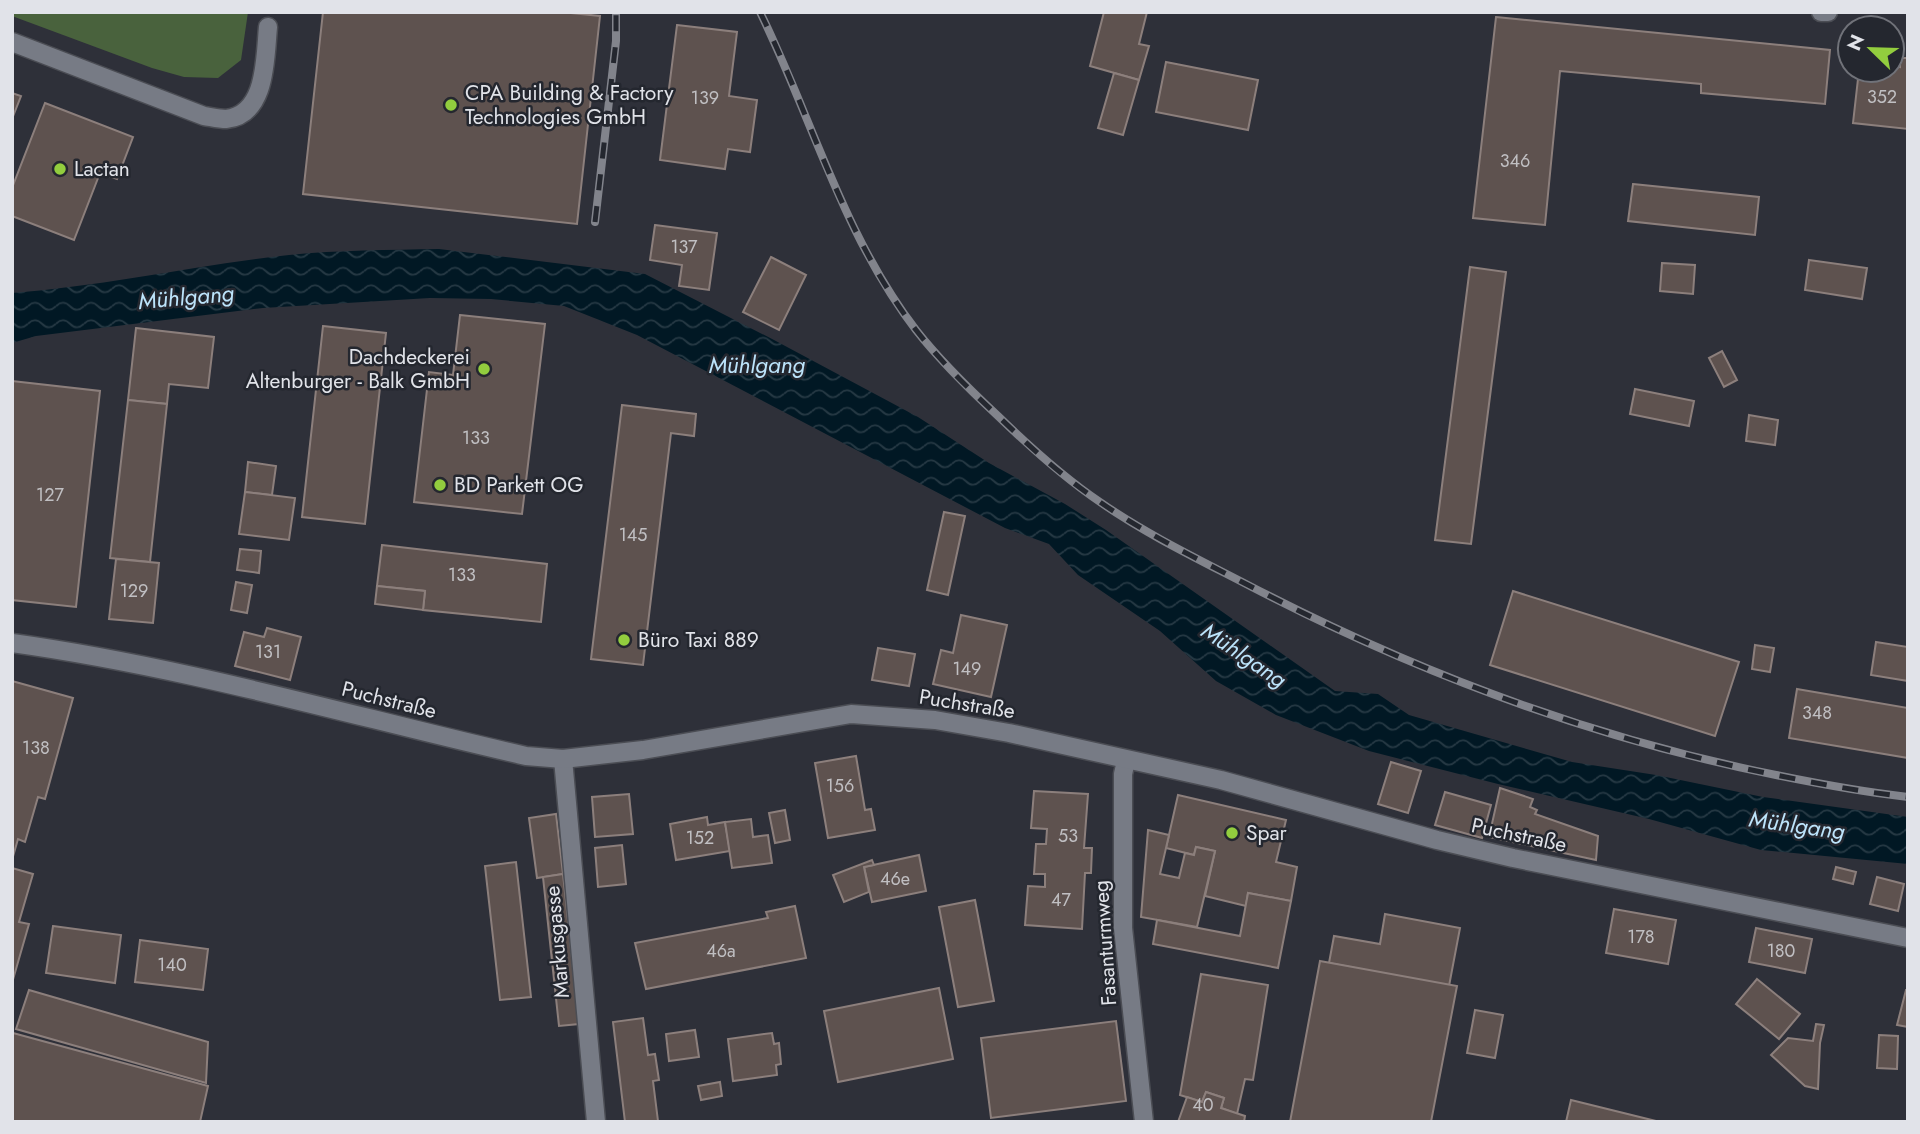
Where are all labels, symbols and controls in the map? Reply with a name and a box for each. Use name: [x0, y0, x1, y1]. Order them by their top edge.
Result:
north arrow: [1836, 14, 1906, 84]
text: N: [1840, 30, 1871, 55]
place label: CPA Building & Factory Technologies GmbH: [465, 78, 674, 132]
house number: 352: [1867, 84, 1897, 110]
house number: 139: [691, 85, 719, 111]
marker: CPA Building & Factory Technologies GmbH: [443, 97, 459, 113]
house number: 346: [1500, 148, 1530, 174]
place label: Lactan: [74, 154, 130, 184]
marker: Lactan: [52, 161, 68, 177]
house number: 137: [670, 234, 698, 260]
water label: Mühlgang: [136, 276, 236, 318]
place label: Dachdeckerei Altenburger - Balk GmbH: [246, 342, 470, 396]
water label: Mühlgang: [709, 348, 806, 382]
marker: Dachdeckerei Altenburger - Balk GmbH: [476, 361, 492, 377]
house number: 133: [462, 425, 490, 451]
place label: BD Parkett OG: [454, 470, 583, 500]
marker: BD Parkett OG: [432, 477, 448, 493]
house number: 127: [36, 482, 64, 508]
house number: 145: [619, 522, 647, 548]
house number: 133: [448, 562, 476, 588]
house number: 129: [120, 578, 148, 604]
water label: Mühlgang: [1194, 614, 1294, 696]
place label: Büro Taxi 889: [638, 625, 759, 655]
marker: Büro Taxi 889: [616, 632, 632, 648]
house number: 131: [255, 639, 281, 665]
house number: 149: [953, 656, 981, 682]
street label: Puchstraße: [338, 674, 440, 726]
street label: Puchstraße: [917, 682, 1017, 726]
house number: 348: [1802, 700, 1832, 726]
house number: 138: [22, 735, 50, 761]
house number: 156: [826, 773, 854, 799]
water label: Mühlgang: [1747, 801, 1847, 849]
street label: Puchstraße: [1469, 810, 1570, 860]
place label: Spar: [1246, 818, 1288, 848]
house number: 53: [1058, 823, 1078, 849]
house number: 152: [686, 825, 714, 851]
marker: Spar: [1224, 825, 1240, 841]
house number: 46e: [880, 866, 910, 892]
street label: Fasanturmweg: [1086, 879, 1124, 1007]
street label: Markusgasse: [537, 884, 577, 999]
house number: 47: [1051, 887, 1072, 913]
house number: 178: [1627, 924, 1655, 950]
house number: 46a: [706, 938, 736, 964]
house number: 180: [1767, 938, 1796, 964]
house number: 140: [157, 952, 187, 978]
house number: 40: [1192, 1092, 1214, 1118]

